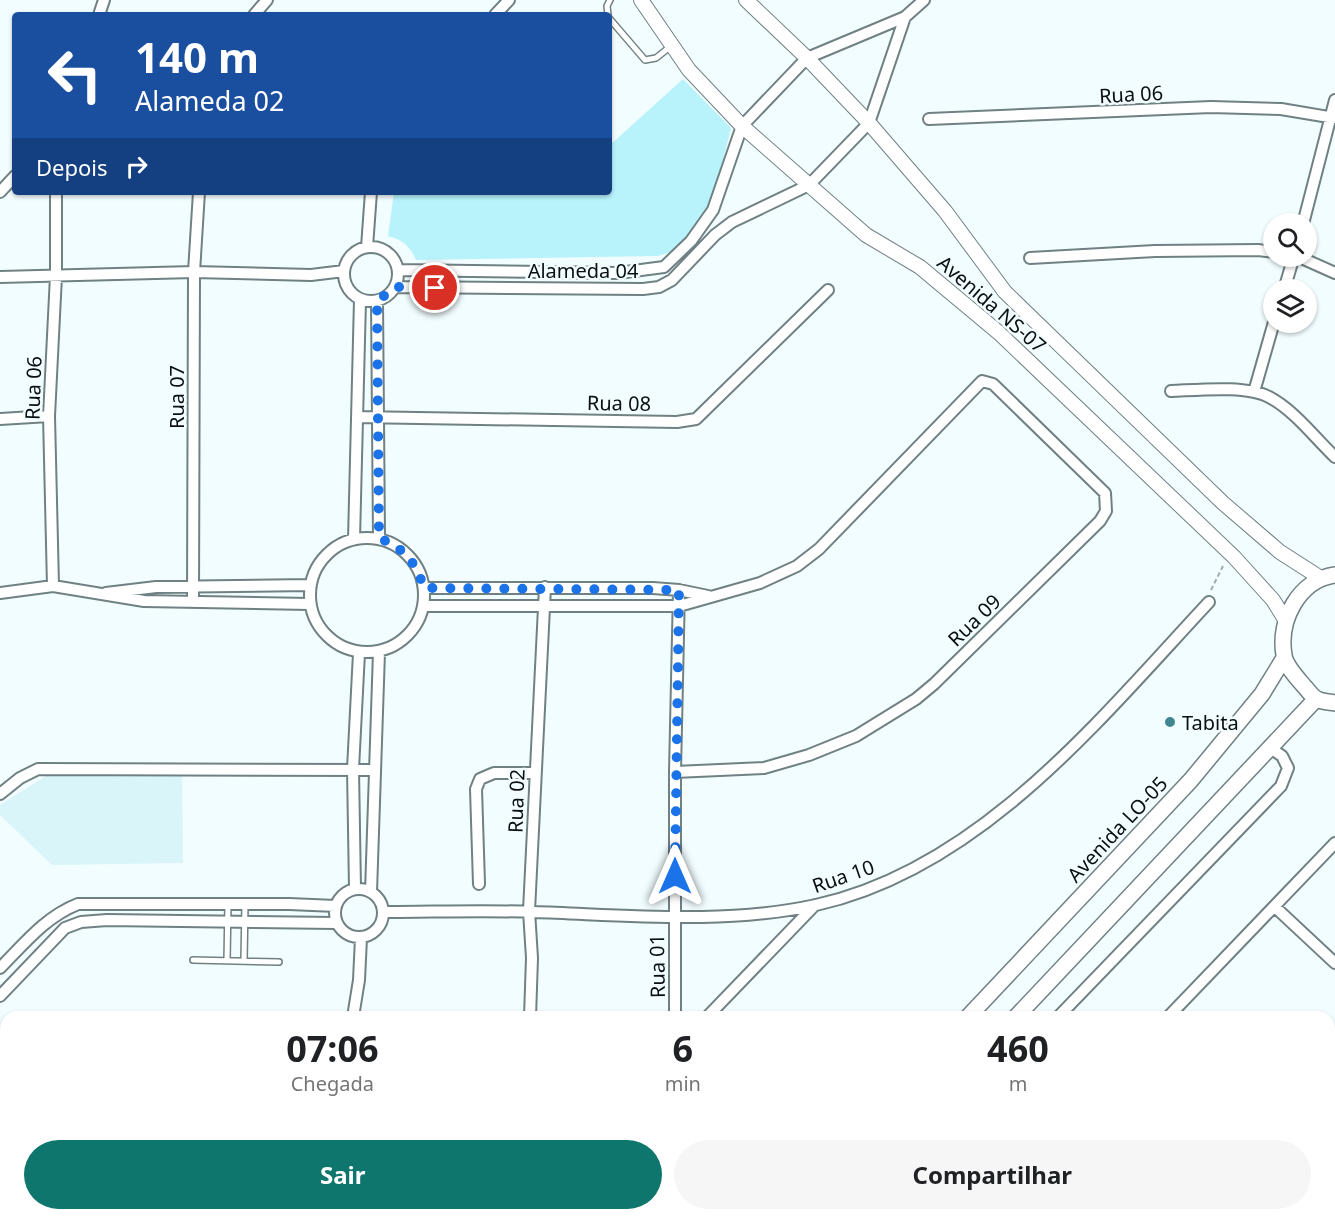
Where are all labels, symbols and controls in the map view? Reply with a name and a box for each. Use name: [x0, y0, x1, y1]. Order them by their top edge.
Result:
text: 140 m: [135, 28, 259, 85]
icon: left: [36, 36, 114, 114]
street label: Rua 06: [1098, 79, 1164, 109]
text: Alameda 02: [135, 82, 285, 119]
icon: right: [120, 150, 153, 183]
text: Depois: [36, 152, 108, 182]
map controls: [1263, 213, 1317, 333]
button: search: [1263, 213, 1317, 267]
street label: Avenida NS-07: [932, 249, 1052, 359]
street label: Alameda 04: [528, 257, 639, 284]
pin: [409, 262, 460, 313]
icon: arrive: [418, 271, 451, 304]
button: layers: [1263, 279, 1317, 333]
street label: Rua 06: [18, 355, 48, 421]
street label: Rua 07: [163, 365, 190, 429]
street label: Rua 08: [587, 389, 651, 417]
street label: Rua 09: [942, 588, 1006, 652]
place label: Tabita: [1182, 709, 1239, 736]
marker: Tabita: [1163, 715, 1177, 729]
street label: Rua 02: [501, 768, 531, 834]
street label: Avenida LO-05: [1061, 770, 1173, 888]
position arrow: [643, 844, 707, 908]
street label: Rua 10: [808, 853, 878, 899]
street label: Rua 01: [643, 934, 671, 998]
text: 07:06: [286, 1024, 379, 1073]
text: 6: [673, 1024, 693, 1073]
text: 460: [987, 1024, 1049, 1073]
text: Chegada: [291, 1070, 374, 1097]
text: min: [665, 1070, 701, 1097]
text: m: [1009, 1070, 1027, 1097]
button: Sair: [24, 1140, 662, 1209]
button: Compartilhar: [674, 1140, 1311, 1209]

